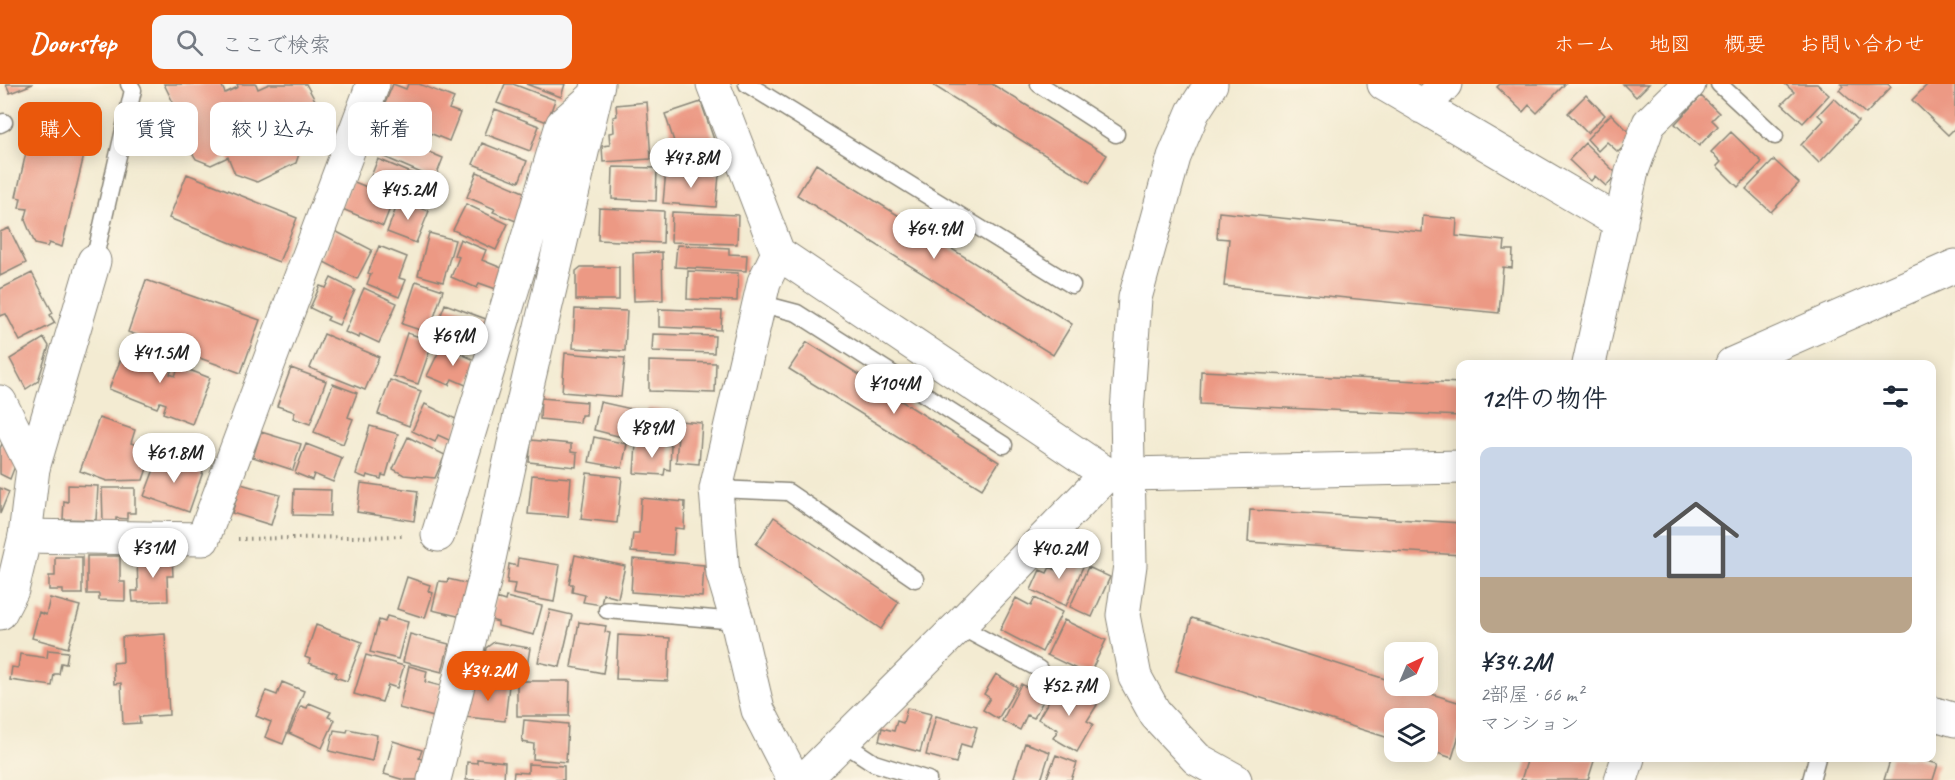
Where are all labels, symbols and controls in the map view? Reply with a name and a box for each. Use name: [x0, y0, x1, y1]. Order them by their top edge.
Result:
search box: [152, 15, 572, 69]
text: Doorstep: [30, 25, 116, 60]
icon: search: [173, 26, 206, 59]
text: ここで検索: [221, 31, 331, 59]
text: ホーム: [1554, 31, 1616, 57]
text: 地図: [1649, 31, 1691, 57]
text: 概要: [1724, 31, 1766, 57]
text: お問い合わせ: [1799, 31, 1925, 57]
chip: 購入: [18, 102, 102, 156]
chip: 賃貸: [114, 102, 198, 156]
chip: 絞り込み: [210, 102, 336, 156]
chip: 新着: [348, 102, 432, 156]
pin: ¥47.8M: [642, 138, 740, 189]
text: ¥47.8M: [664, 145, 718, 170]
pin: ¥45.2M: [359, 170, 457, 221]
text: ¥45.2M: [381, 177, 435, 202]
pin: ¥64.9M: [885, 209, 983, 260]
text: ¥64.9M: [907, 216, 961, 241]
pin: ¥69M: [417, 316, 489, 367]
text: ¥69M: [432, 323, 474, 348]
pin: ¥41.5M: [111, 333, 209, 384]
text: ¥41.5M: [133, 340, 187, 365]
pin: ¥104M: [852, 364, 936, 415]
text: ¥104M: [869, 371, 919, 396]
icon: filters: [1879, 380, 1912, 413]
text: 12件の物件: [1480, 382, 1607, 415]
pin: ¥89M: [616, 408, 688, 459]
text: ¥89M: [631, 415, 673, 440]
pin: ¥61.8M: [125, 433, 223, 484]
text: ¥61.8M: [147, 440, 201, 465]
icon: home: [1642, 486, 1750, 594]
pin: ¥31M: [117, 528, 189, 579]
pin: ¥40.2M: [1010, 529, 1108, 580]
text: ¥31M: [132, 535, 174, 560]
text: ¥40.2M: [1032, 536, 1086, 561]
north arrow: [1384, 642, 1438, 696]
map controls: [1384, 642, 1438, 762]
text: ¥34.2M: [1480, 645, 1551, 678]
pin: ¥34.2M: [439, 651, 537, 702]
text: ¥34.2M: [461, 658, 515, 683]
pin: ¥52.7M: [1020, 666, 1118, 717]
text: ¥52.7M: [1042, 673, 1096, 698]
text: 2部屋 · 66 m²: [1480, 682, 1583, 707]
button: layers: [1384, 708, 1438, 762]
text: マンション: [1480, 711, 1579, 736]

